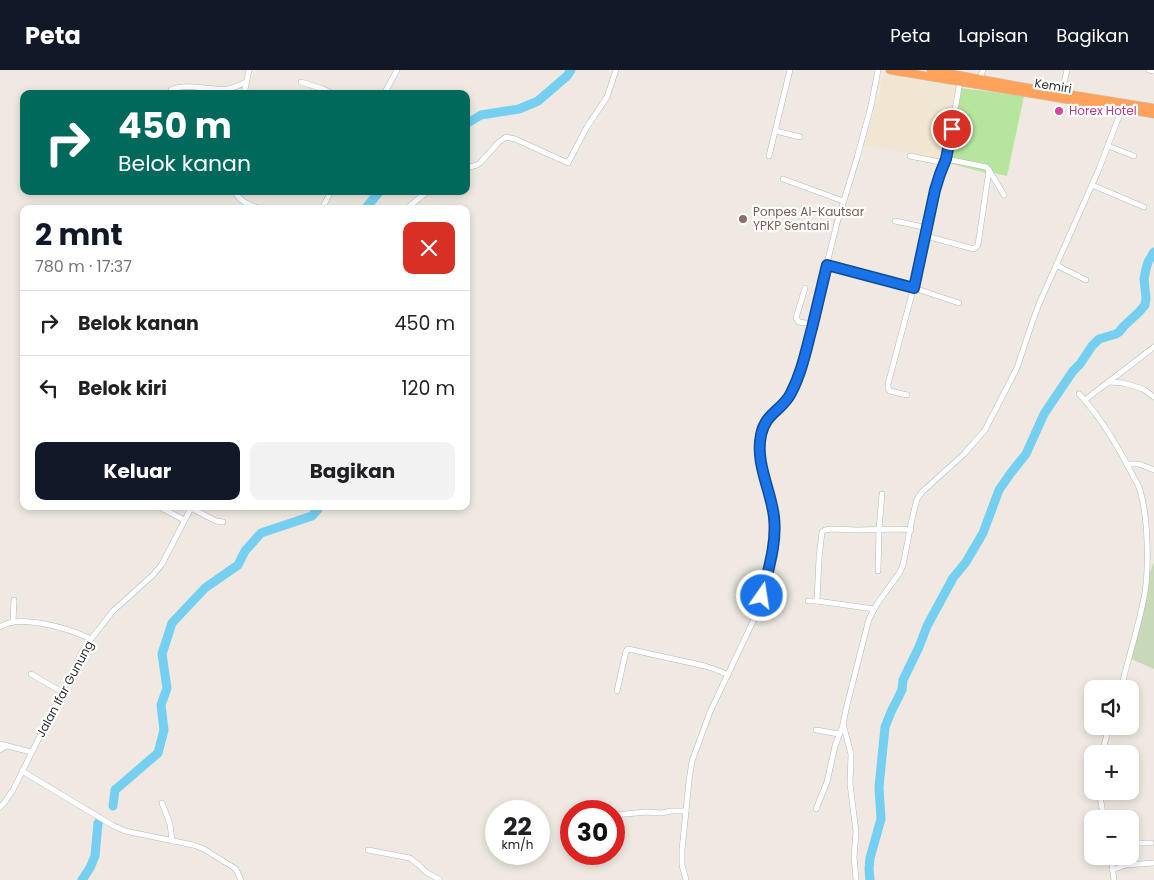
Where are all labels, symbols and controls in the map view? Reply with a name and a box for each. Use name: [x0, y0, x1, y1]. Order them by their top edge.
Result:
text: Peta: [25, 19, 81, 52]
text: Peta: [890, 23, 931, 48]
text: Lapisan: [959, 23, 1028, 48]
text: Bagikan: [1056, 23, 1129, 48]
street label: Kemiri: [1033, 74, 1073, 97]
text: 450 m: [118, 101, 232, 150]
place label: Horex Hotel: [1069, 102, 1137, 119]
marker: Horex Hotel: [1053, 105, 1065, 117]
pin: [931, 108, 973, 150]
icon: right: [35, 110, 100, 175]
icon: arrive: [938, 115, 966, 143]
text: Belok kanan: [118, 148, 251, 179]
place label: Ponpes Al-Kautsar YPKP Sentani: [753, 203, 865, 234]
text: 2 mnt: [35, 213, 123, 256]
marker: Ponpes Al-Kautsar YPKP Sentani: [737, 213, 749, 225]
button: close: [403, 222, 455, 274]
text: 780 m · 17:37: [35, 255, 132, 278]
icon: right: [35, 309, 63, 337]
text: Belok kanan: [78, 310, 199, 337]
text: 450 m: [395, 310, 455, 337]
icon: left: [35, 374, 63, 402]
text: Belok kiri: [78, 375, 167, 402]
text: 120 m: [401, 375, 455, 402]
button: Keluar: [35, 442, 240, 500]
button: Bagikan: [250, 442, 455, 500]
position arrow: [735, 569, 787, 621]
street label: Jalan Ifar Gunung: [32, 637, 97, 740]
map controls: [1084, 680, 1139, 865]
button: sound: [1084, 680, 1139, 735]
button: +: [1084, 745, 1139, 800]
speed limit sign: 30: [560, 800, 625, 865]
text: 22: [503, 809, 532, 844]
button: −: [1084, 810, 1139, 865]
text: km/h: [502, 836, 533, 853]

